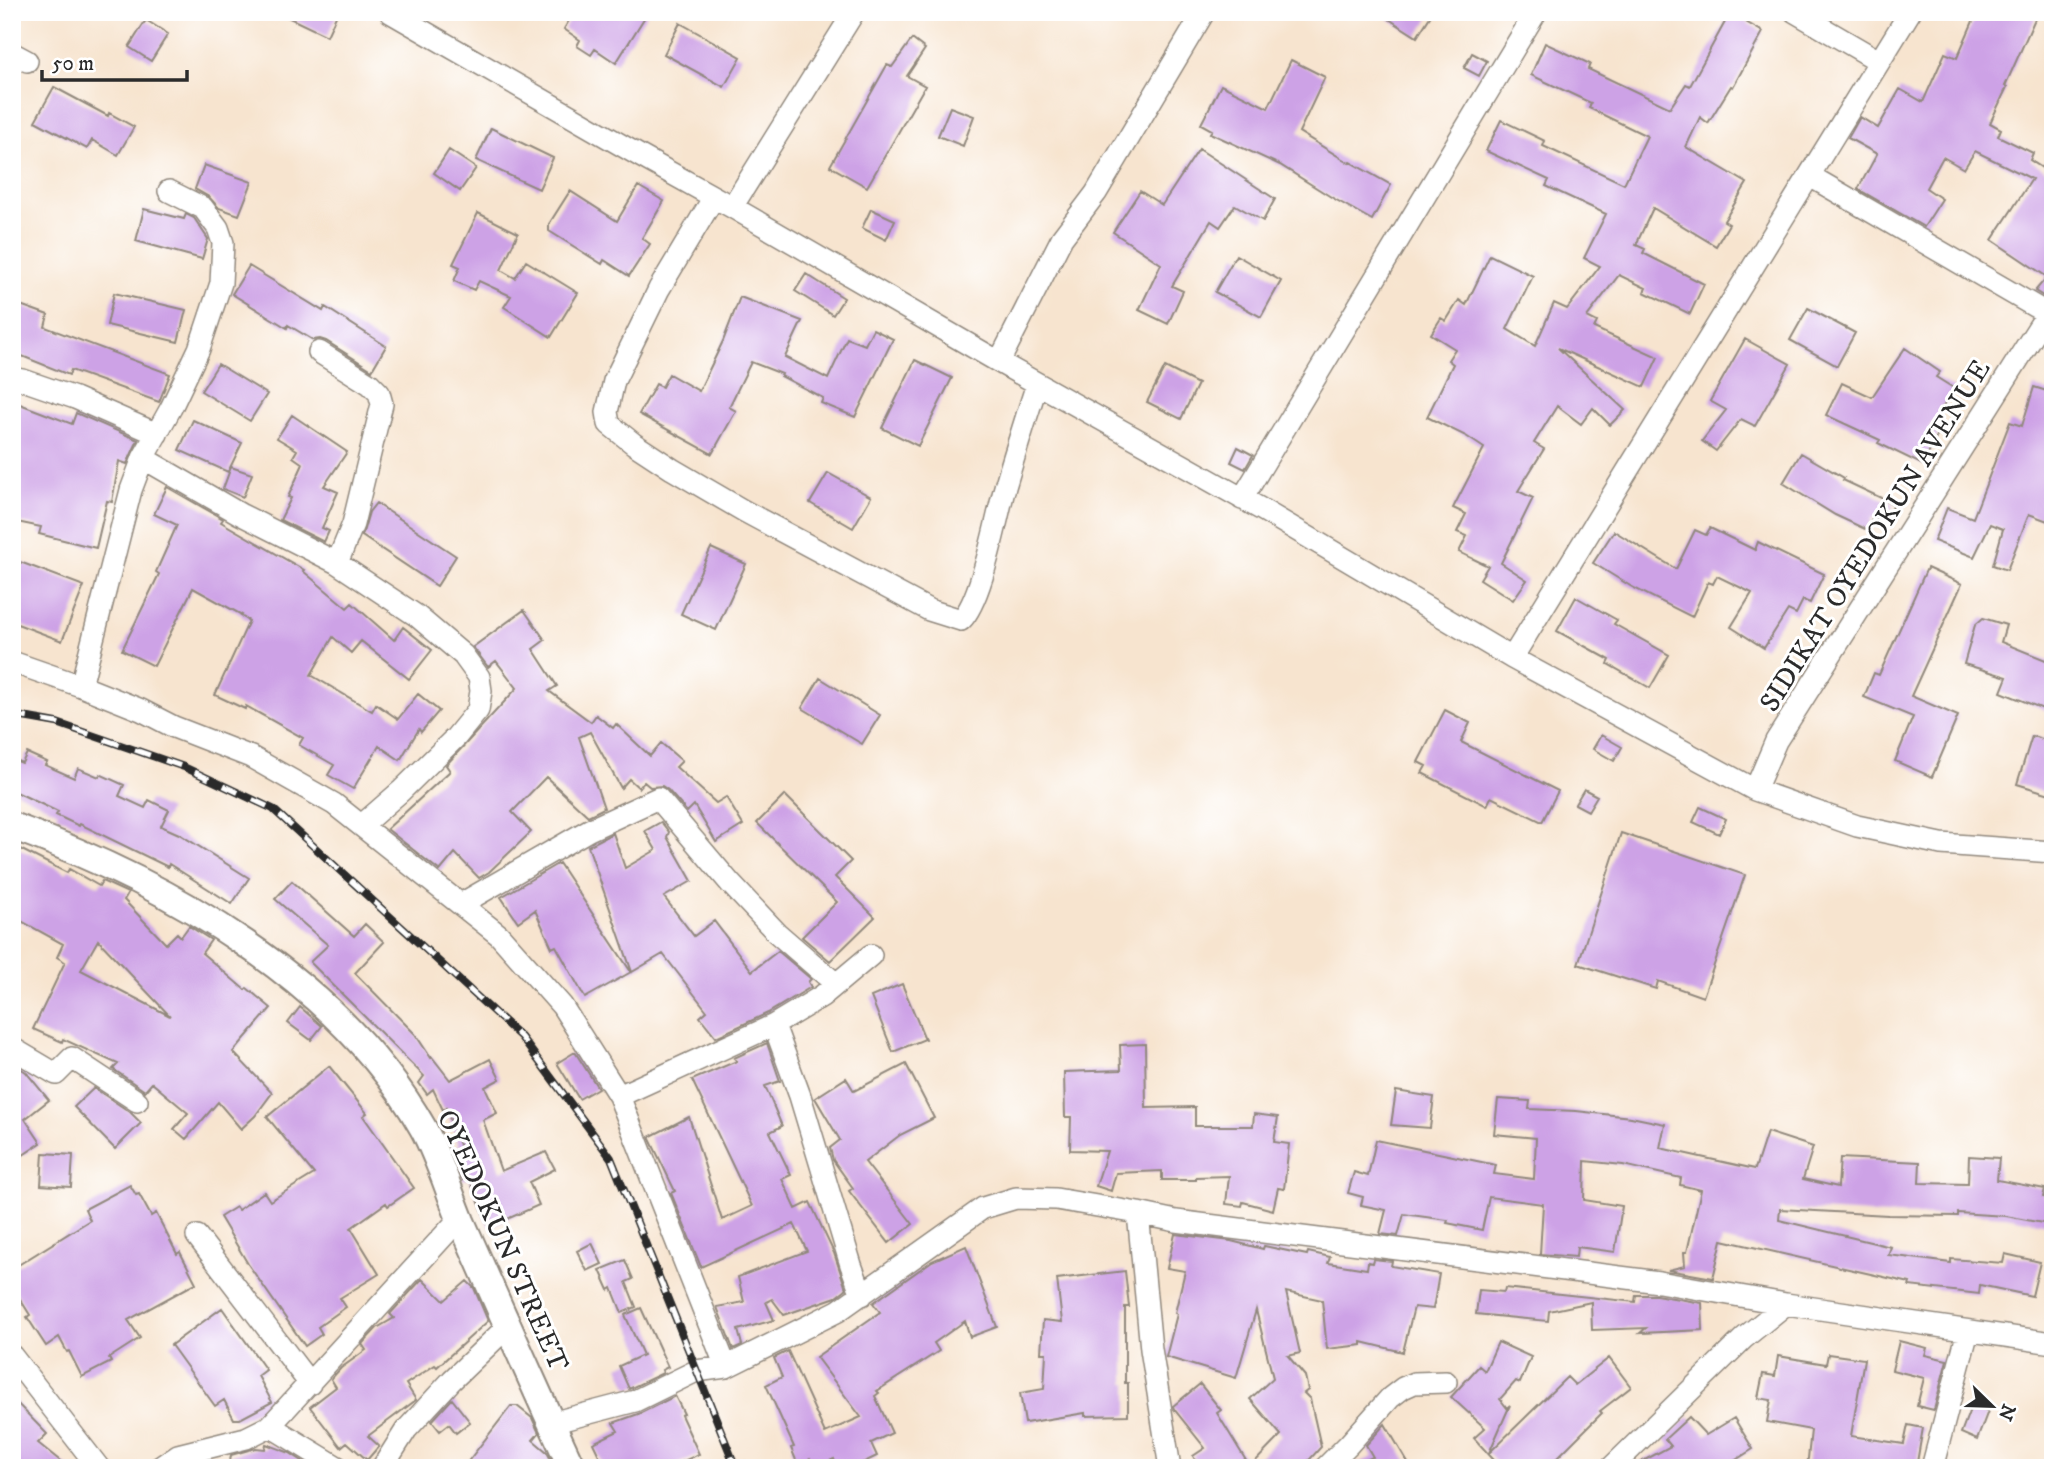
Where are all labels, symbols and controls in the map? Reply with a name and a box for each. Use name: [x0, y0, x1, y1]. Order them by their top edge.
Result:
scale bar: [42, 38, 187, 82]
text: 50 m: [52, 51, 94, 77]
street label: SIDIKAT OYEDOKUN AVENUE: [1752, 353, 1998, 718]
street label: OYEDOKUN STREET: [429, 1104, 576, 1377]
north arrow: [1956, 1372, 2026, 1442]
text: N: [1992, 1400, 2020, 1424]

